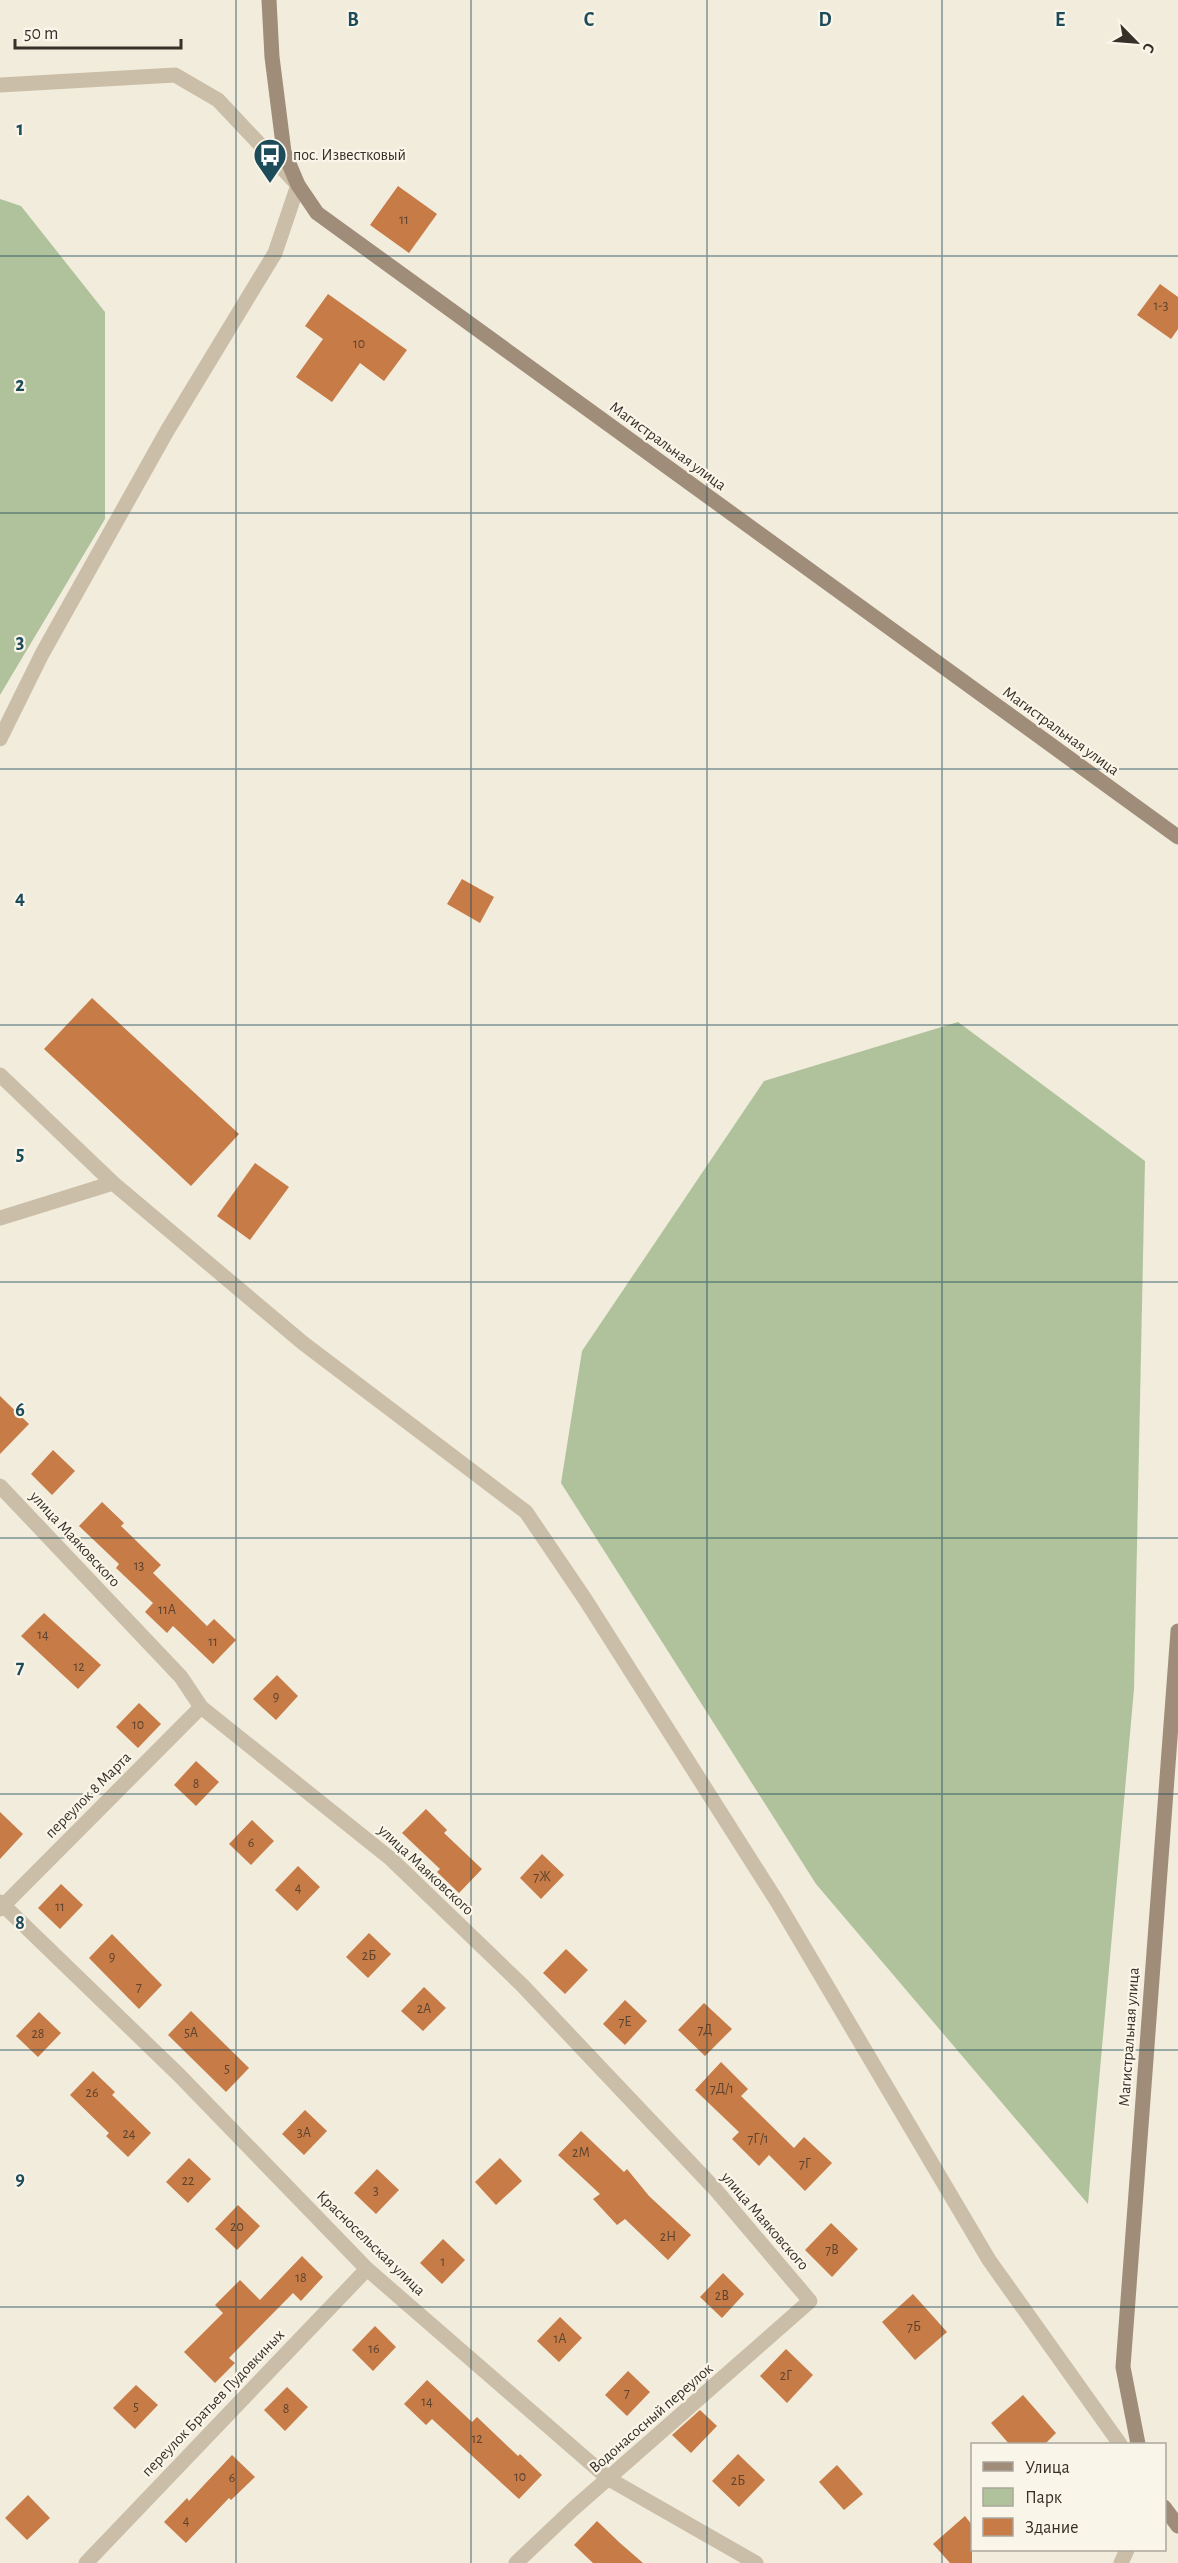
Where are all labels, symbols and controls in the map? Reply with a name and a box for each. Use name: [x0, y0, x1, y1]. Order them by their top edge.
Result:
text: B: [347, 10, 359, 30]
text: C: [584, 10, 595, 30]
text: D: [818, 10, 832, 30]
text: E: [1055, 10, 1065, 30]
scale bar: [15, 12, 182, 50]
north arrow: [1106, 12, 1166, 72]
text: 50 m: [24, 25, 58, 43]
text: С: [1140, 41, 1158, 55]
text: 1: [16, 119, 24, 139]
bus stop icon: пос. Известковый: [252, 137, 288, 184]
place label: пос. Известковый: [293, 147, 406, 163]
house number: 11: [399, 213, 409, 227]
house number: 1-3: [1154, 299, 1169, 313]
house number: 10: [353, 337, 365, 351]
text: 2: [15, 375, 25, 395]
street label: Магистральная улица: [606, 398, 729, 494]
text: 3: [16, 632, 24, 652]
street label: Магистральная улица: [999, 683, 1122, 779]
text: 4: [15, 888, 25, 908]
text: 5: [16, 1144, 24, 1164]
text: 6: [15, 1400, 25, 1420]
street label: улица Маяковского: [25, 1487, 123, 1591]
house number: 13: [134, 1559, 145, 1573]
house number: 11А: [158, 1603, 176, 1617]
house number: 14: [37, 1628, 49, 1642]
house number: 11: [208, 1635, 218, 1649]
text: 7: [16, 1657, 25, 1677]
house number: 12: [73, 1660, 85, 1674]
house number: 9: [273, 1690, 279, 1704]
house number: 10: [132, 1718, 144, 1732]
street label: переулок 8 Марта: [42, 1749, 135, 1842]
house number: 8: [193, 1777, 199, 1791]
street label: улица Маяковского: [374, 1821, 477, 1919]
house number: 6: [248, 1836, 254, 1850]
house number: 7Ж: [533, 1870, 551, 1884]
house number: 4: [295, 1881, 302, 1895]
house number: 11: [55, 1900, 65, 1914]
text: 8: [15, 1913, 25, 1933]
house number: 2Б: [362, 1949, 376, 1963]
house number: 9: [109, 1950, 115, 1964]
street label: Магистральная улица: [1116, 1967, 1143, 2107]
house number: 7: [136, 1980, 142, 1994]
house number: 2А: [417, 2002, 431, 2016]
house number: 7Е: [618, 2015, 632, 2029]
house number: 7Д: [698, 2023, 712, 2037]
house number: 5А: [184, 2026, 198, 2040]
house number: 28: [31, 2027, 45, 2041]
house number: 5: [224, 2062, 230, 2076]
house number: 7Д/1: [710, 2082, 734, 2096]
house number: 26: [86, 2086, 98, 2100]
house number: 3А: [297, 2126, 311, 2140]
house number: 24: [122, 2127, 136, 2141]
house number: 7Г/1: [748, 2132, 768, 2146]
house number: 2М: [572, 2146, 590, 2160]
house number: 7Г: [799, 2157, 812, 2171]
street label: улица Маяковского: [717, 2168, 812, 2274]
text: 9: [15, 2169, 25, 2189]
house number: 22: [182, 2174, 194, 2188]
house number: 3: [373, 2184, 379, 2198]
street label: Красносельская улица: [313, 2187, 428, 2299]
house number: 20: [230, 2220, 244, 2234]
house number: 2Н: [660, 2230, 676, 2244]
house number: 7В: [825, 2243, 839, 2257]
house number: 1: [441, 2255, 445, 2269]
house number: 18: [295, 2271, 307, 2285]
house number: 2В: [715, 2289, 729, 2303]
house number: 7Б: [907, 2320, 921, 2334]
street label: переулок Братьев Пудовкиных: [139, 2326, 288, 2480]
house number: 1А: [553, 2332, 567, 2346]
house number: 16: [368, 2342, 380, 2356]
street label: Водонасосный переулок: [586, 2360, 717, 2477]
house number: 2Г: [780, 2369, 793, 2383]
house number: 7: [624, 2386, 630, 2400]
house number: 14: [421, 2395, 433, 2409]
house number: 5: [133, 2400, 139, 2414]
house number: 8: [283, 2402, 289, 2416]
house number: 12: [471, 2432, 483, 2446]
legend: [971, 2443, 1166, 2551]
text: Улица: [1025, 2459, 1070, 2477]
house number: 10: [514, 2470, 526, 2484]
house number: 6: [229, 2471, 235, 2485]
house number: 2Б: [731, 2474, 745, 2488]
text: Парк: [1025, 2489, 1063, 2507]
house number: 4: [183, 2514, 190, 2528]
text: Здание: [1025, 2519, 1079, 2537]

